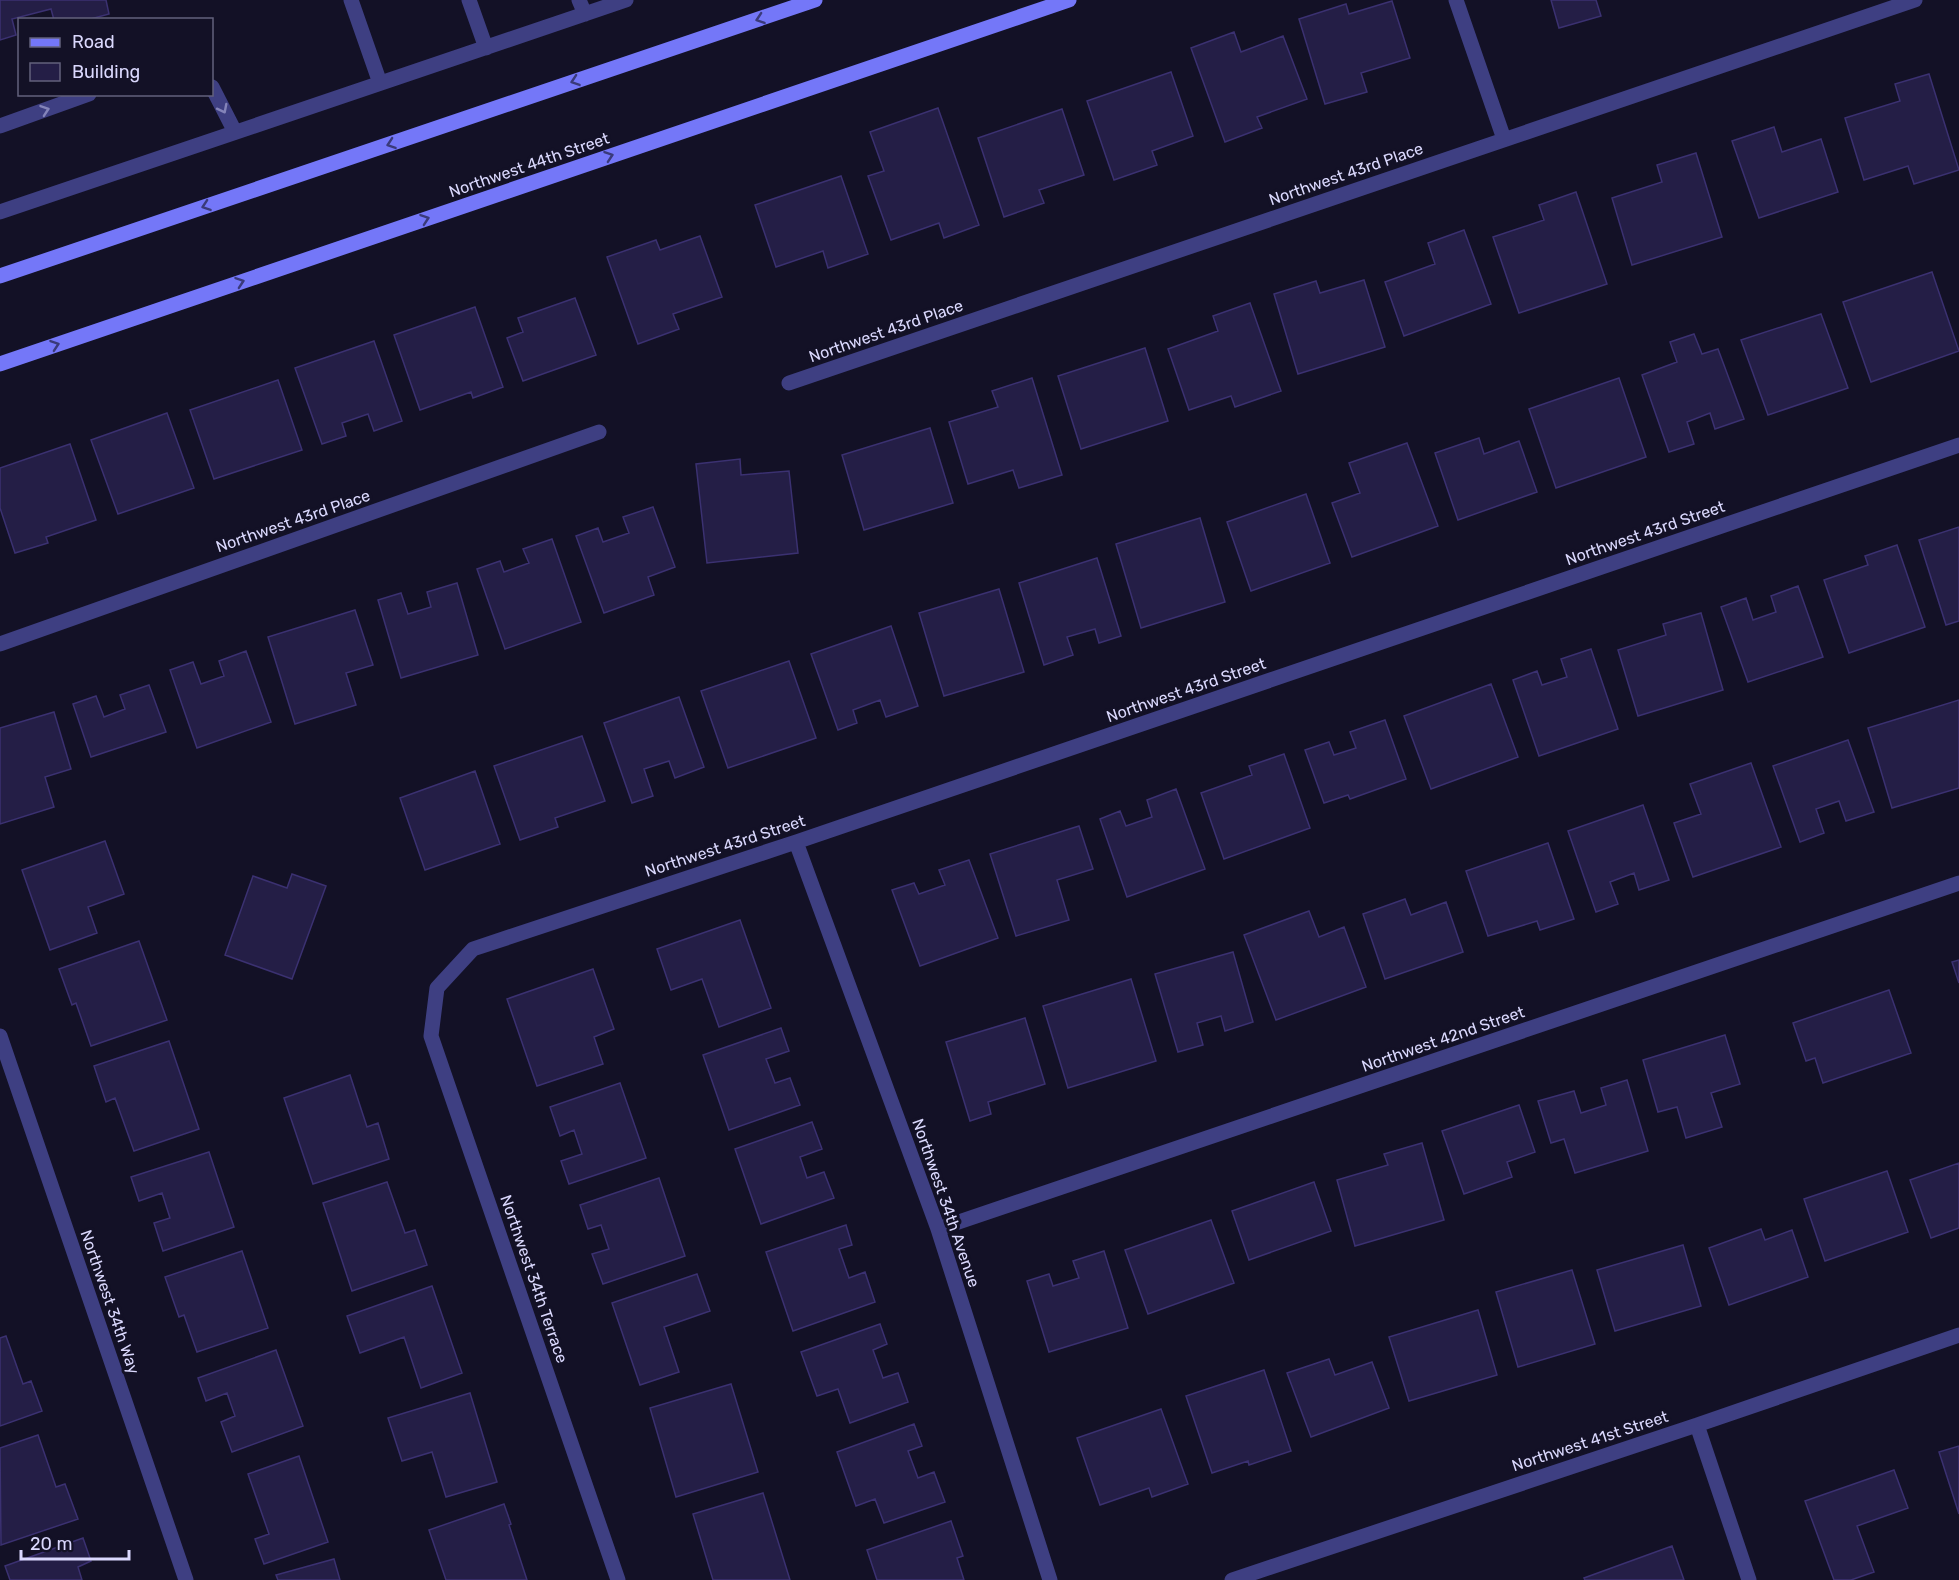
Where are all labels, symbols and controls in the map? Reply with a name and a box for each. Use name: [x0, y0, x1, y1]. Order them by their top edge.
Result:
one-way arrow: [755, 11, 766, 24]
legend: [18, 18, 213, 96]
text: Road: [72, 31, 115, 53]
text: Building: [72, 61, 140, 83]
one-way arrow: [570, 74, 581, 87]
one-way arrow: [216, 103, 227, 114]
one-way arrow: [39, 105, 50, 118]
street label: Northwest 44th Street: [446, 129, 612, 201]
one-way arrow: [386, 136, 397, 149]
street label: Northwest 43rd Place: [1266, 139, 1426, 209]
one-way arrow: [603, 151, 614, 164]
one-way arrow: [201, 199, 212, 212]
one-way arrow: [419, 214, 430, 227]
one-way arrow: [234, 277, 245, 289]
street label: Northwest 43rd Place: [806, 296, 966, 366]
one-way arrow: [49, 339, 60, 352]
street label: Northwest 43rd Place: [213, 486, 373, 556]
street label: Northwest 43rd Street: [1563, 497, 1727, 569]
street label: Northwest 43rd Street: [1104, 654, 1268, 726]
street label: Northwest 43rd Street: [642, 811, 808, 881]
street label: Northwest 42nd Street: [1359, 1002, 1527, 1076]
street label: Northwest 34th Avenue: [908, 1116, 984, 1290]
street label: Northwest 34th Terrace: [496, 1192, 572, 1366]
street label: Northwest 34th Way: [76, 1227, 144, 1377]
street label: Northwest 41st Street: [1509, 1407, 1671, 1475]
scale bar: [21, 1523, 129, 1561]
text: 20 m: [30, 1533, 72, 1555]

